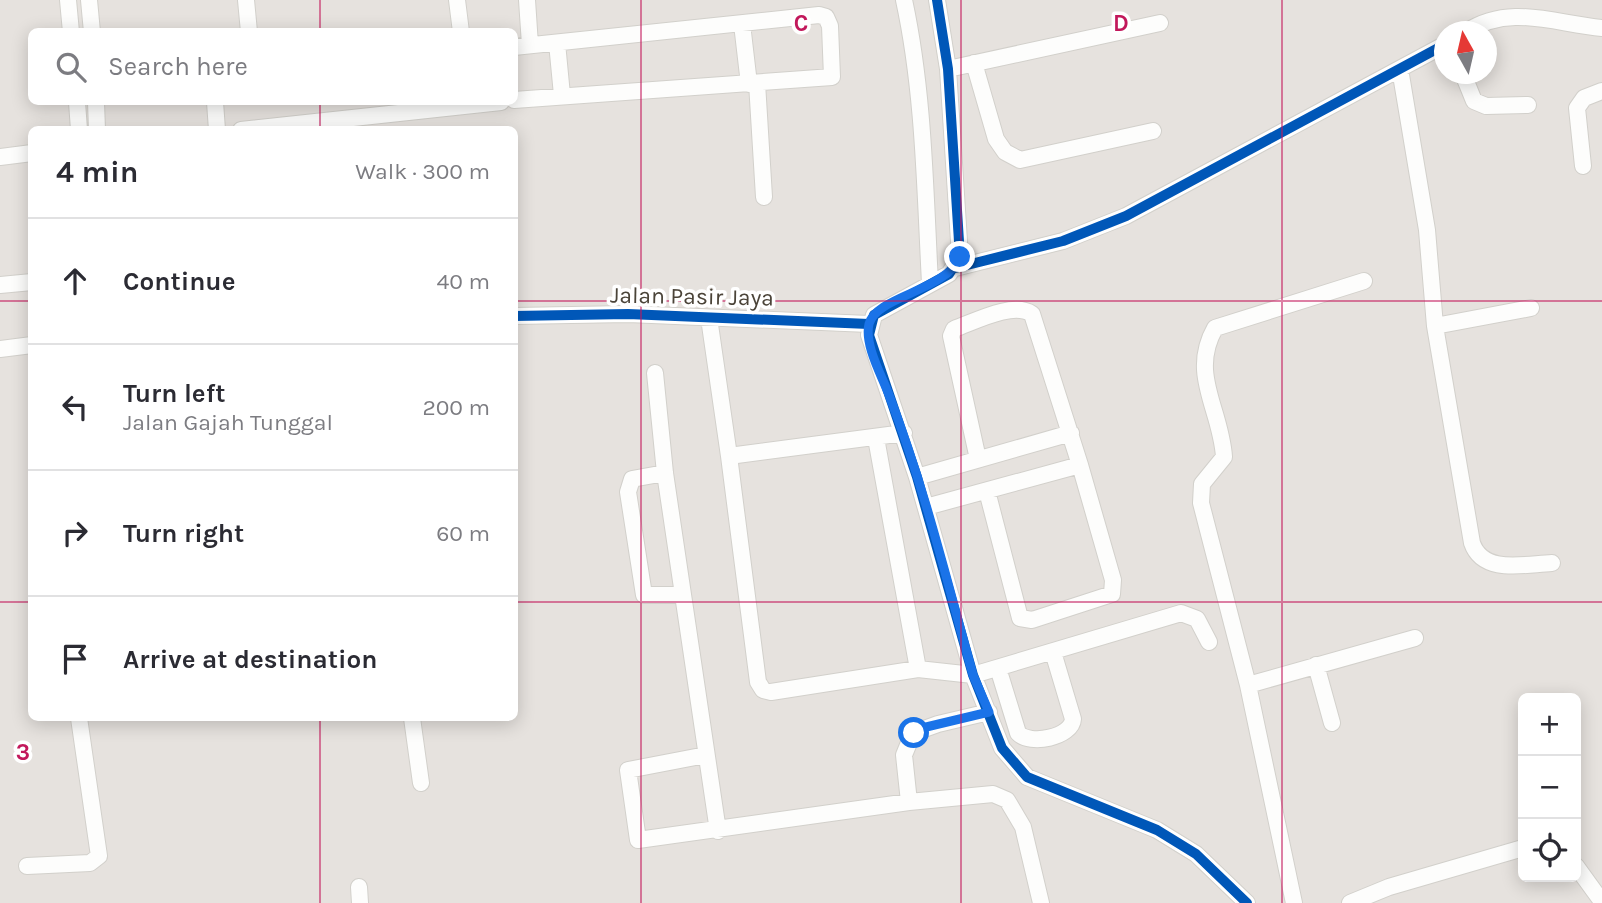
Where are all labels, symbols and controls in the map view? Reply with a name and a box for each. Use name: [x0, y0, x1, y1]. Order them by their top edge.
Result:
text: C: [794, 10, 808, 37]
text: D: [1113, 10, 1129, 37]
north arrow: [1434, 21, 1497, 84]
search box: [28, 28, 518, 105]
icon: search: [52, 48, 90, 86]
text: Search here: [108, 51, 248, 82]
text: 4 min: [56, 154, 138, 190]
text: Walk · 300 m: [355, 158, 490, 185]
route end: [944, 241, 975, 272]
icon: ahead: [56, 262, 94, 300]
text: Continue: [123, 266, 235, 297]
text: 40 m: [437, 268, 490, 295]
street label: Jalan Pasir Jaya: [610, 282, 774, 311]
text: Turn left: [123, 378, 225, 409]
icon: left: [56, 388, 94, 426]
text: 200 m: [422, 394, 490, 421]
text: Jalan Gajah Tunggal: [123, 409, 333, 436]
icon: right: [56, 514, 94, 552]
text: Turn right: [123, 518, 244, 549]
text: 60 m: [436, 520, 490, 547]
icon: arrive: [56, 640, 94, 678]
text: Arrive at destination: [123, 644, 377, 675]
map controls: [1518, 693, 1581, 882]
button: +: [1518, 693, 1581, 756]
route start: [898, 717, 929, 748]
text: 3: [16, 739, 30, 766]
button: −: [1518, 756, 1581, 819]
button: locate: [1518, 819, 1581, 882]

